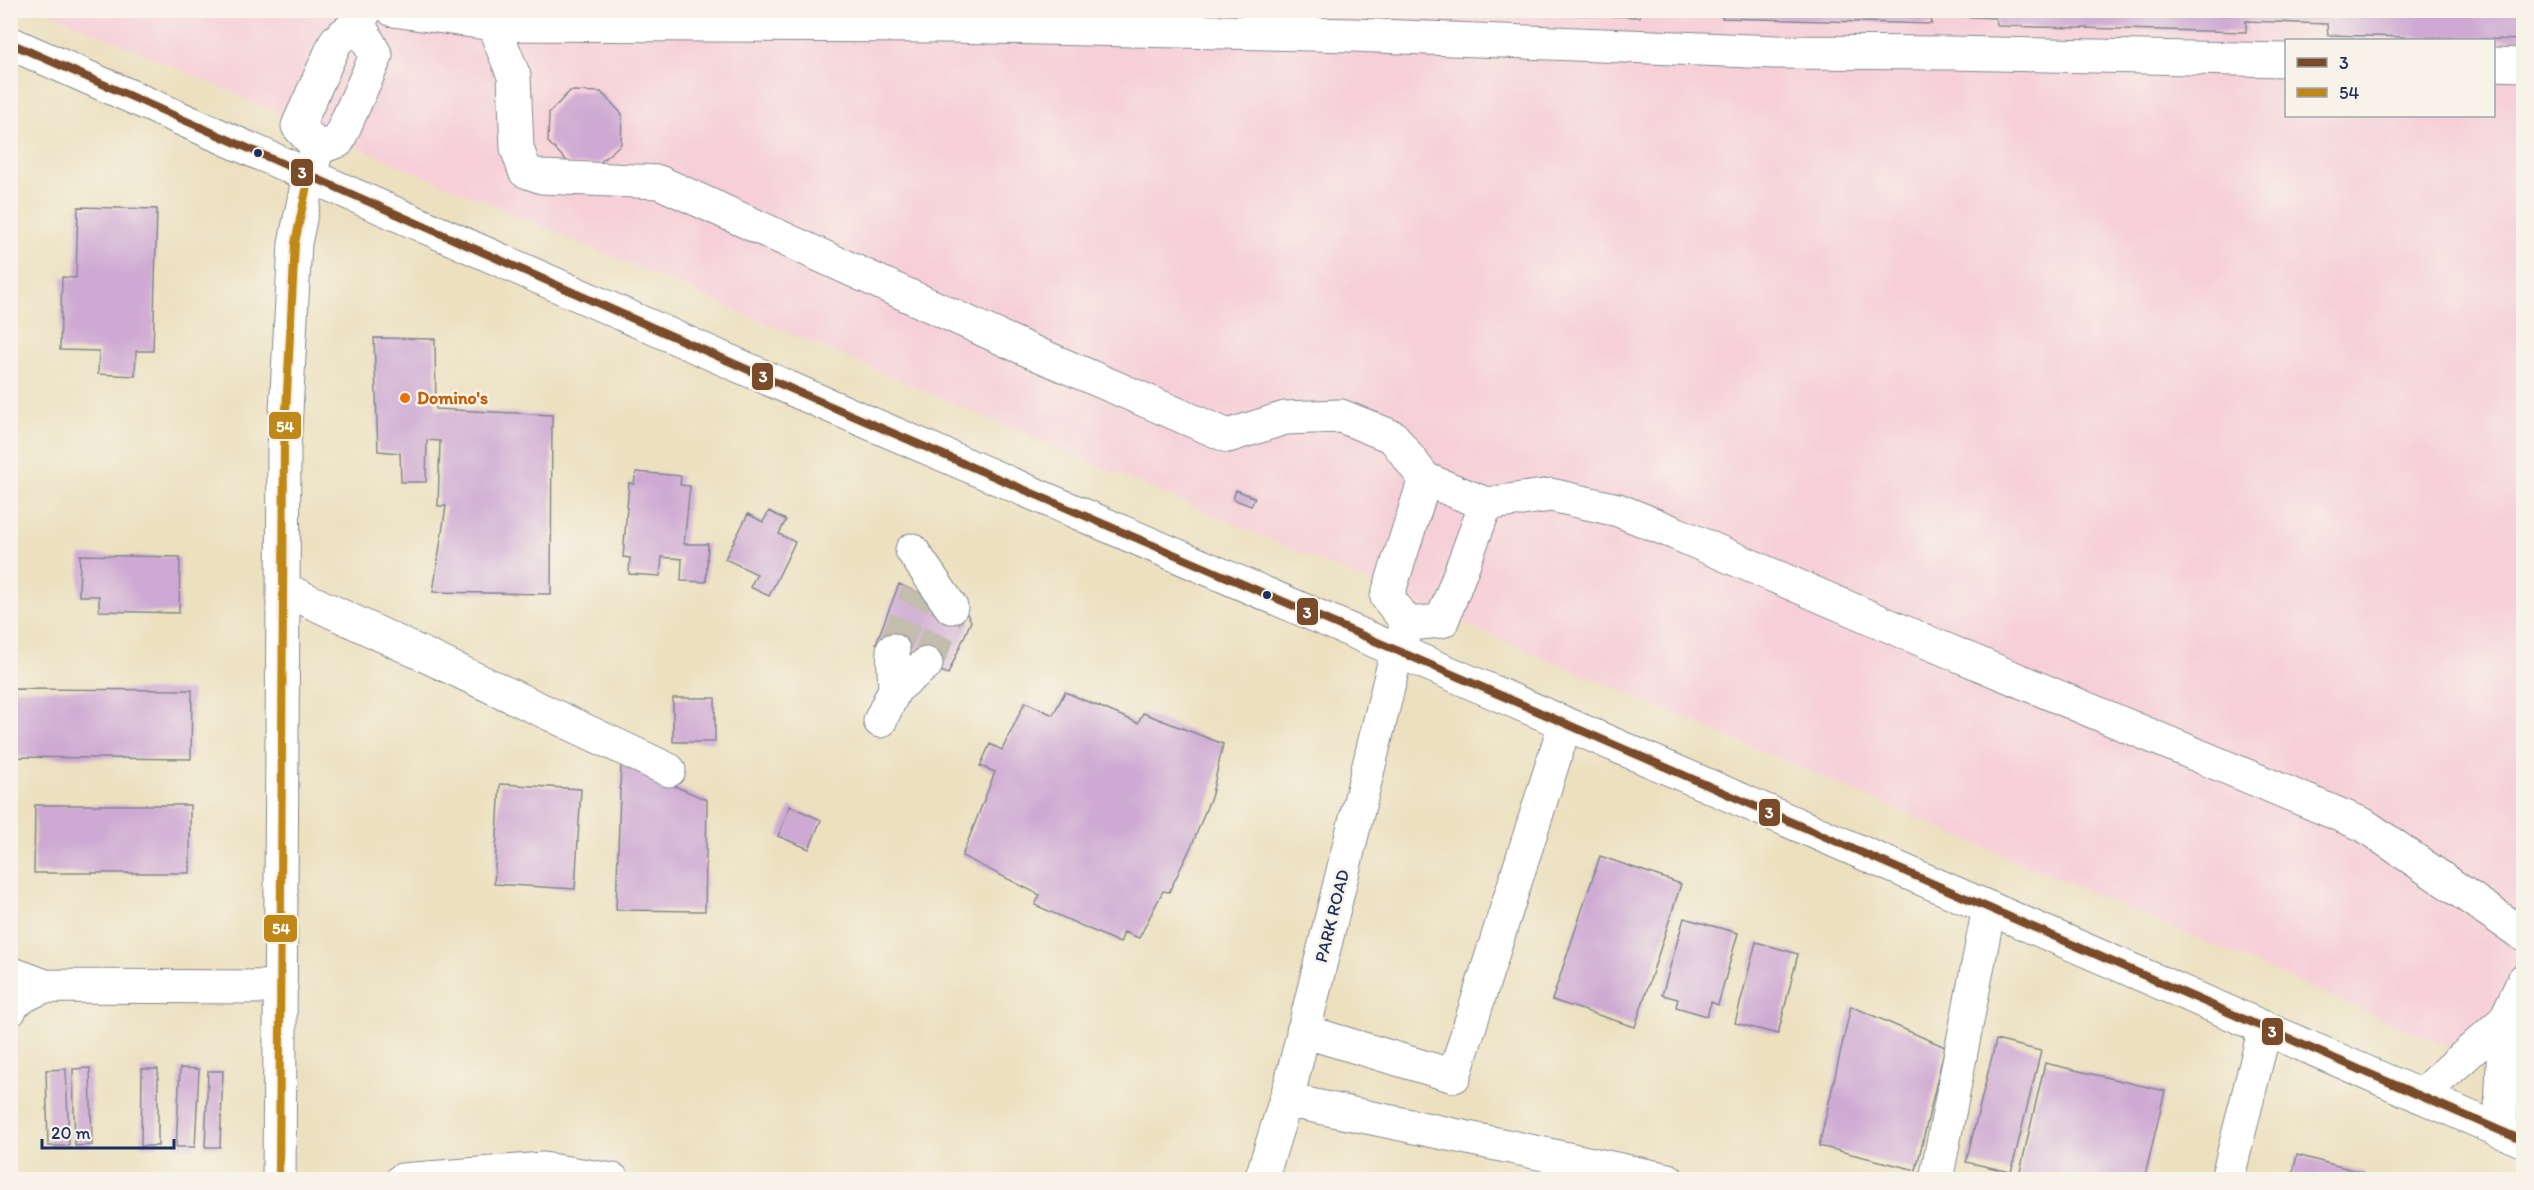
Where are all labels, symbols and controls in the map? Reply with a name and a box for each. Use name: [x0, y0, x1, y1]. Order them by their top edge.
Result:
legend: [2285, 39, 2495, 117]
text: 3: [2339, 52, 2349, 74]
text: 54: [2339, 82, 2359, 104]
unlabelled marker: [252, 147, 264, 159]
line badge: 3: [290, 158, 314, 187]
text: 3: [298, 163, 307, 182]
line badge: 3: [751, 362, 774, 391]
text: 3: [759, 367, 768, 386]
place label: Domino's: [417, 387, 488, 409]
marker: Domino's: [398, 391, 412, 405]
line badge: 54: [268, 411, 302, 440]
text: 54: [276, 417, 294, 436]
unlabelled marker: [1261, 589, 1273, 601]
line badge: 3: [1296, 597, 1319, 626]
text: 3: [1303, 603, 1312, 622]
line badge: 3: [1758, 798, 1781, 827]
text: 3: [1765, 803, 1774, 822]
street label: PARK ROAD: [1310, 867, 1354, 965]
line badge: 54: [263, 914, 298, 943]
text: 54: [272, 919, 290, 938]
line badge: 3: [2261, 1017, 2284, 1046]
text: 3: [2268, 1022, 2277, 1041]
scale bar: [42, 1112, 174, 1150]
text: 20 m: [51, 1122, 91, 1144]

